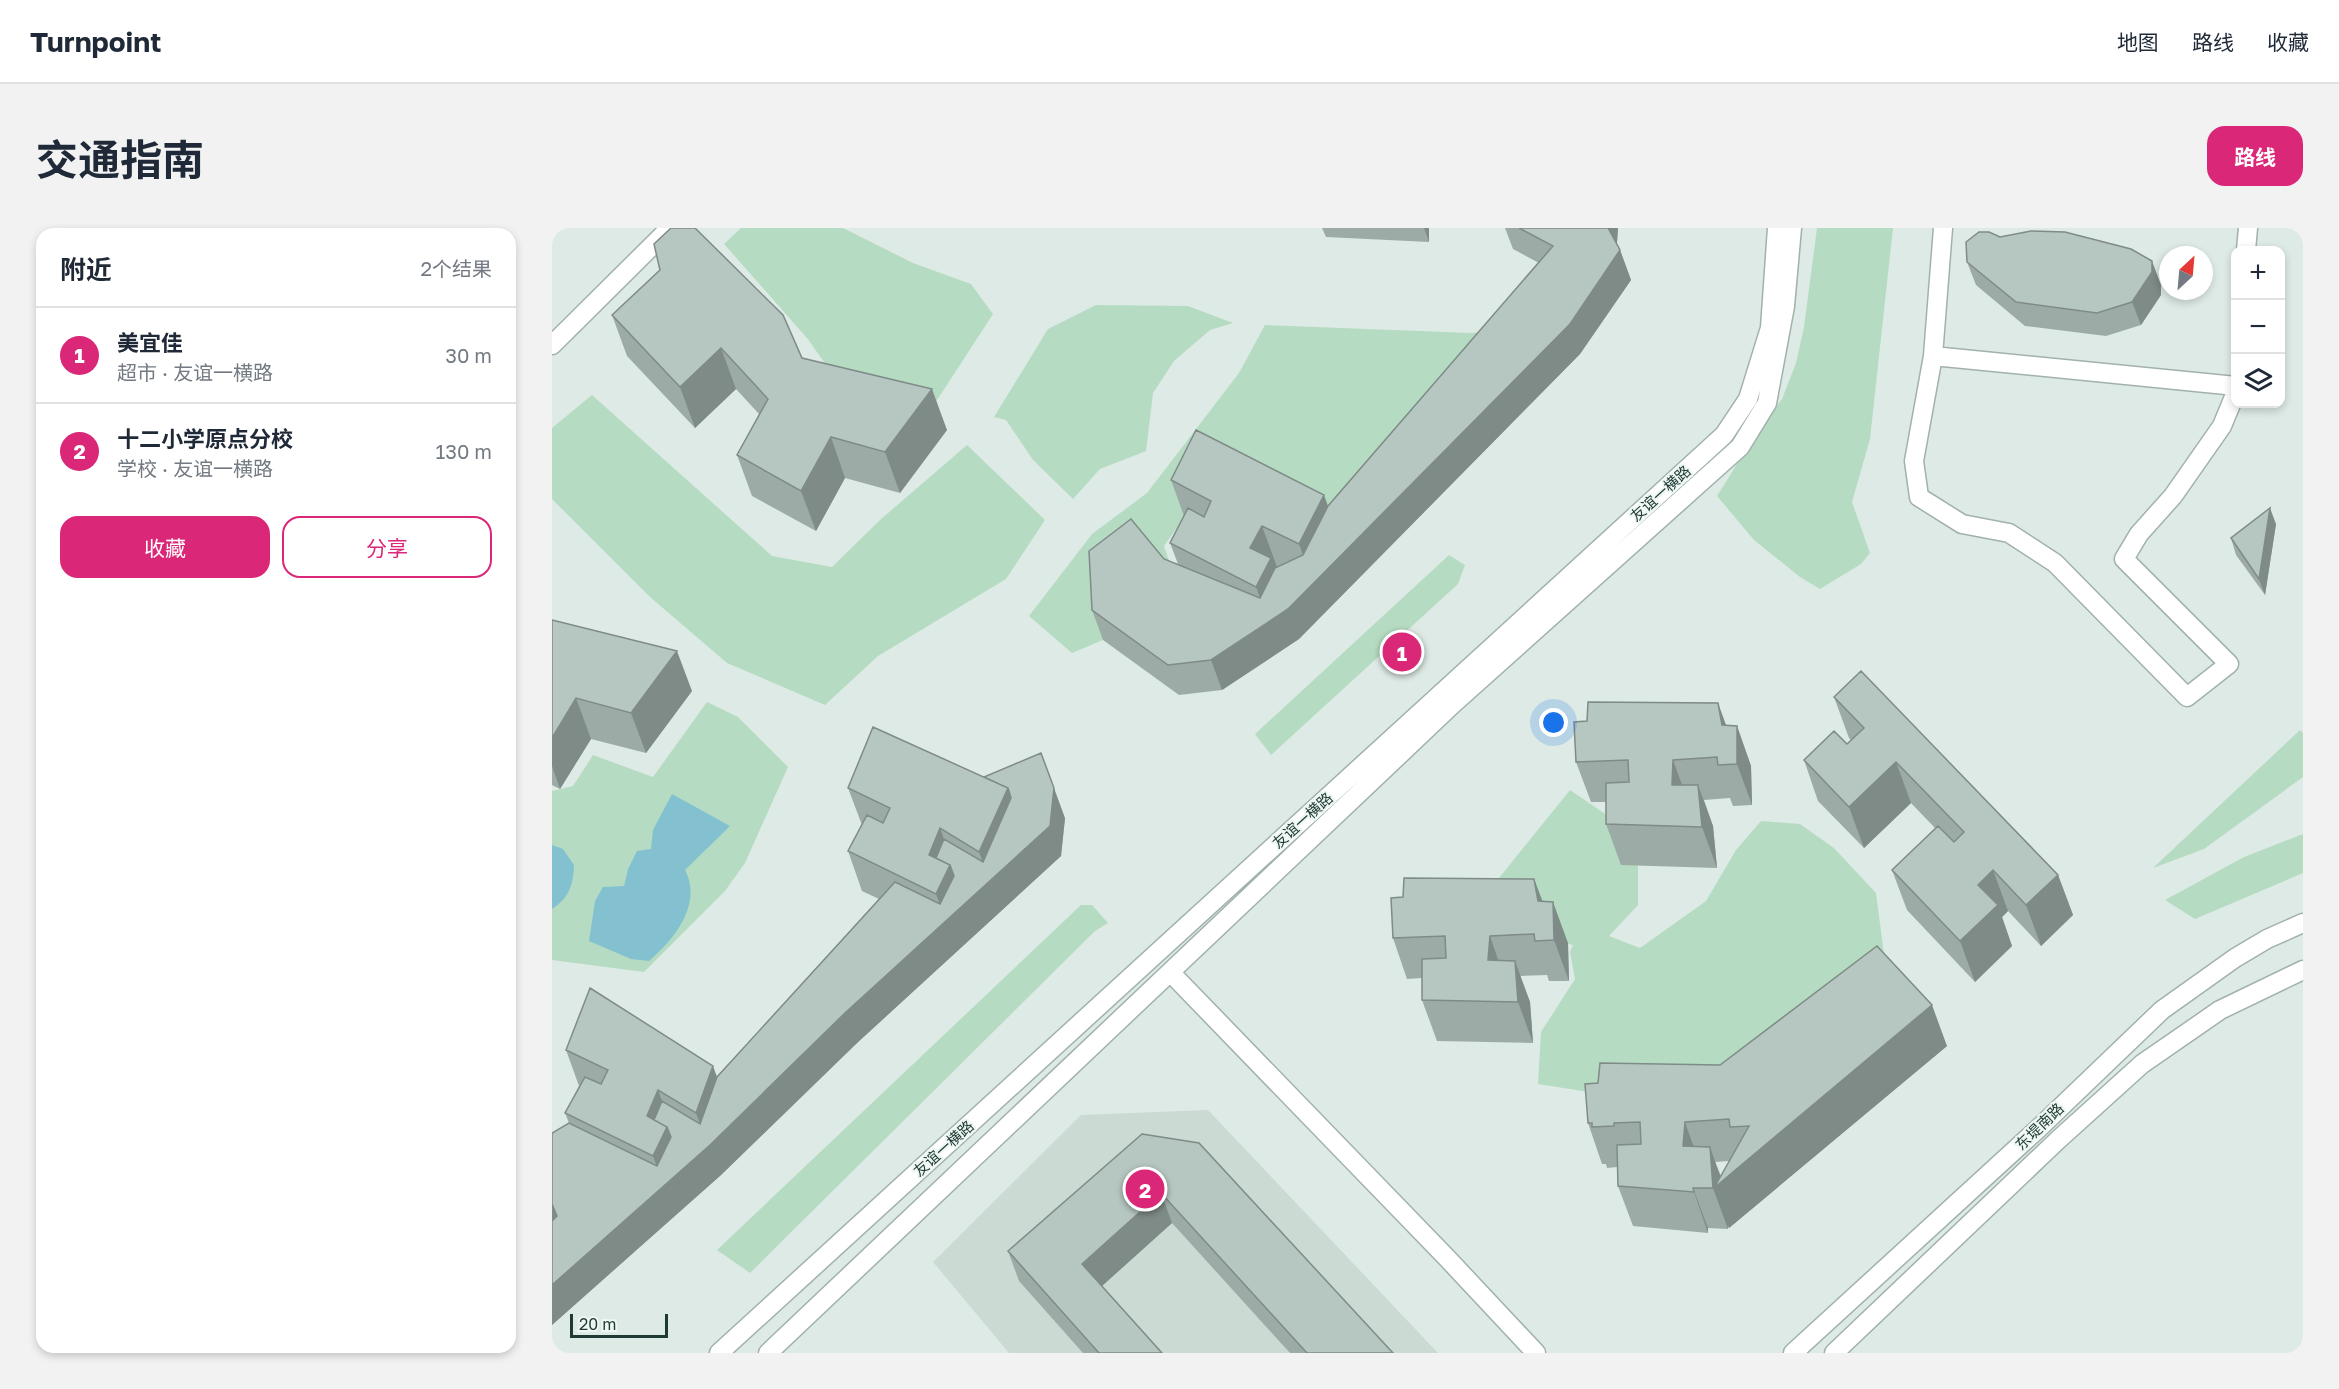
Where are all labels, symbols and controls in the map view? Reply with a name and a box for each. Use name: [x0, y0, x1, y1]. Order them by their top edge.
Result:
text: Turnpoint: [30, 25, 161, 58]
text: 地图: [2117, 29, 2159, 55]
text: 路线: [2192, 29, 2234, 55]
text: 收藏: [2267, 29, 2309, 55]
button: 路线: [2207, 126, 2303, 186]
text: 交通指南: [36, 134, 204, 184]
north arrow: [2159, 246, 2213, 300]
map controls: [2231, 246, 2285, 408]
button: +: [2231, 246, 2285, 300]
text: 附近: [60, 254, 112, 285]
text: 2个结果: [420, 256, 492, 280]
button: −: [2231, 300, 2285, 354]
text: 美宜佳: [117, 329, 183, 356]
text: 1: [74, 343, 85, 367]
text: 30 m: [445, 343, 492, 367]
button: layers: [2231, 354, 2285, 408]
text: 超市 · 友谊一横路: [117, 360, 273, 384]
text: 十二小学原点分校: [117, 425, 293, 452]
text: 2: [73, 439, 86, 463]
text: 130 m: [436, 439, 492, 463]
text: 学校 · 友谊一横路: [117, 456, 273, 480]
street label: 友谊一横路: [1626, 461, 1694, 525]
button: 收藏: [60, 516, 270, 578]
button: 分享: [282, 516, 492, 578]
pin: 1: [1382, 630, 1422, 674]
your location: [1539, 708, 1568, 737]
street label: 友谊一横路: [1268, 788, 1336, 852]
street label: 东堤南路: [2011, 1099, 2067, 1153]
street label: 友谊一横路: [909, 1116, 977, 1180]
pin: 2: [1126, 1166, 1164, 1212]
scale bar: [570, 1311, 668, 1338]
text: 20 m: [579, 1314, 616, 1334]

